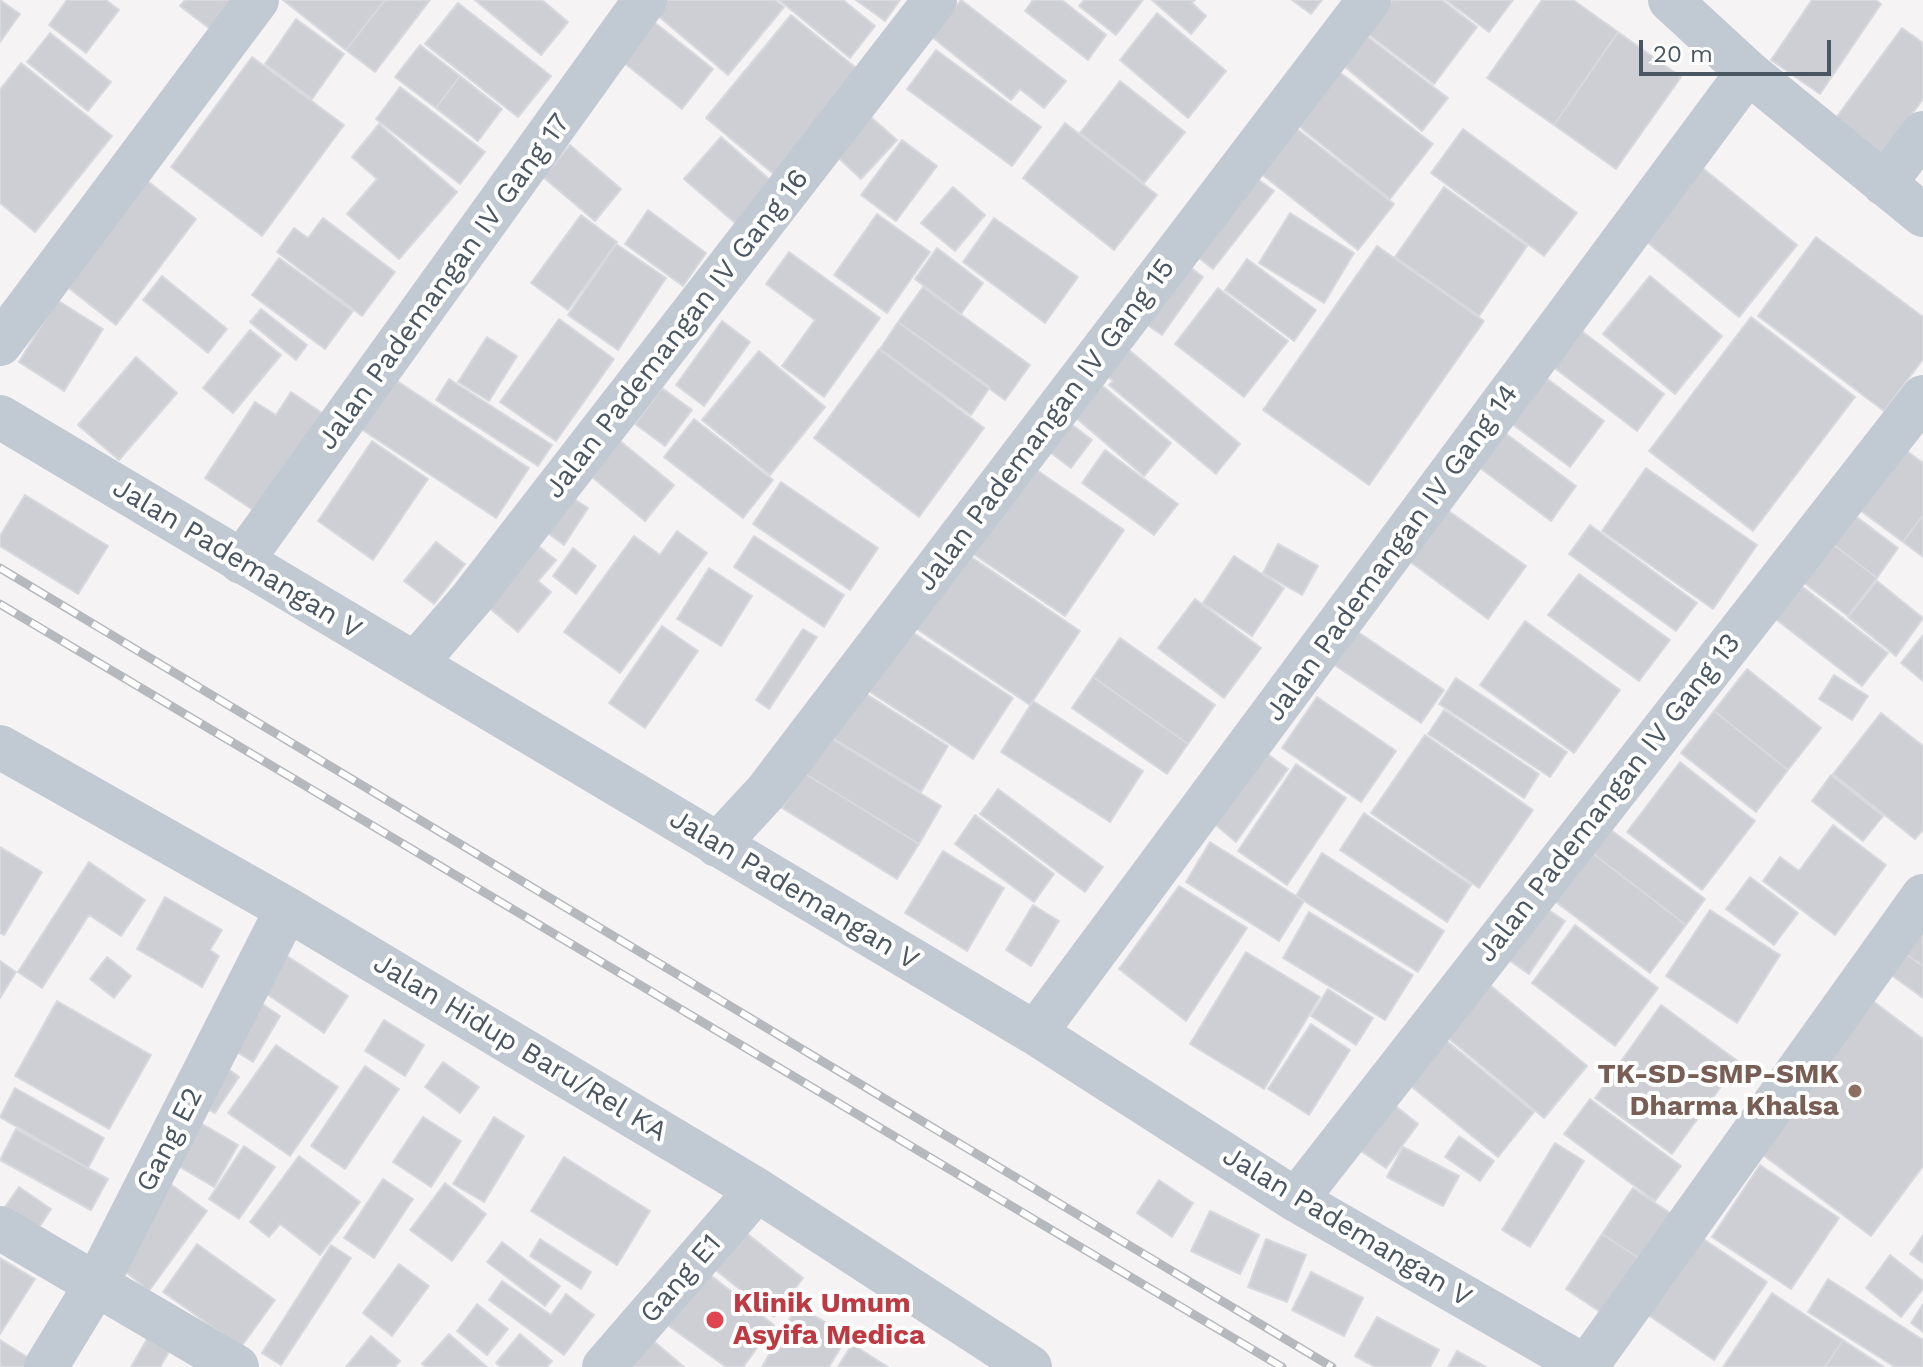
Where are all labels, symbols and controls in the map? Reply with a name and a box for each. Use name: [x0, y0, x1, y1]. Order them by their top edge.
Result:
scale bar: [1643, 24, 1835, 74]
text: 20 m: [1653, 40, 1713, 68]
street label: Jalan Pademangan IV Gang 17: [311, 107, 577, 457]
street label: Jalan Pademangan IV Gang 16: [538, 163, 816, 505]
street label: Jalan Pademangan IV Gang 15: [910, 252, 1182, 598]
street label: Jalan Pademangan IV Gang 14: [1258, 378, 1526, 728]
street label: Jalan Pademangan V: [106, 471, 368, 647]
street label: Jalan Pademangan IV Gang 13: [1470, 627, 1748, 969]
street label: Jalan Pademangan V: [663, 802, 925, 978]
street label: Jalan Hidup Baru/Rel KA: [367, 947, 673, 1149]
place label: TK-SD-SMP-SMK Dharma Khalsa: [1597, 1058, 1839, 1124]
street label: Gang E2: [130, 1082, 210, 1198]
marker: TK-SD-SMP-SMK Dharma Khalsa: [1846, 1082, 1864, 1100]
street label: Jalan Pademangan V: [1216, 1139, 1478, 1315]
street label: Gang E1: [633, 1228, 729, 1330]
place label: Klinik Umum Asyifa Medica: [733, 1287, 925, 1353]
marker: Klinik Umum Asyifa Medica: [704, 1309, 726, 1331]

